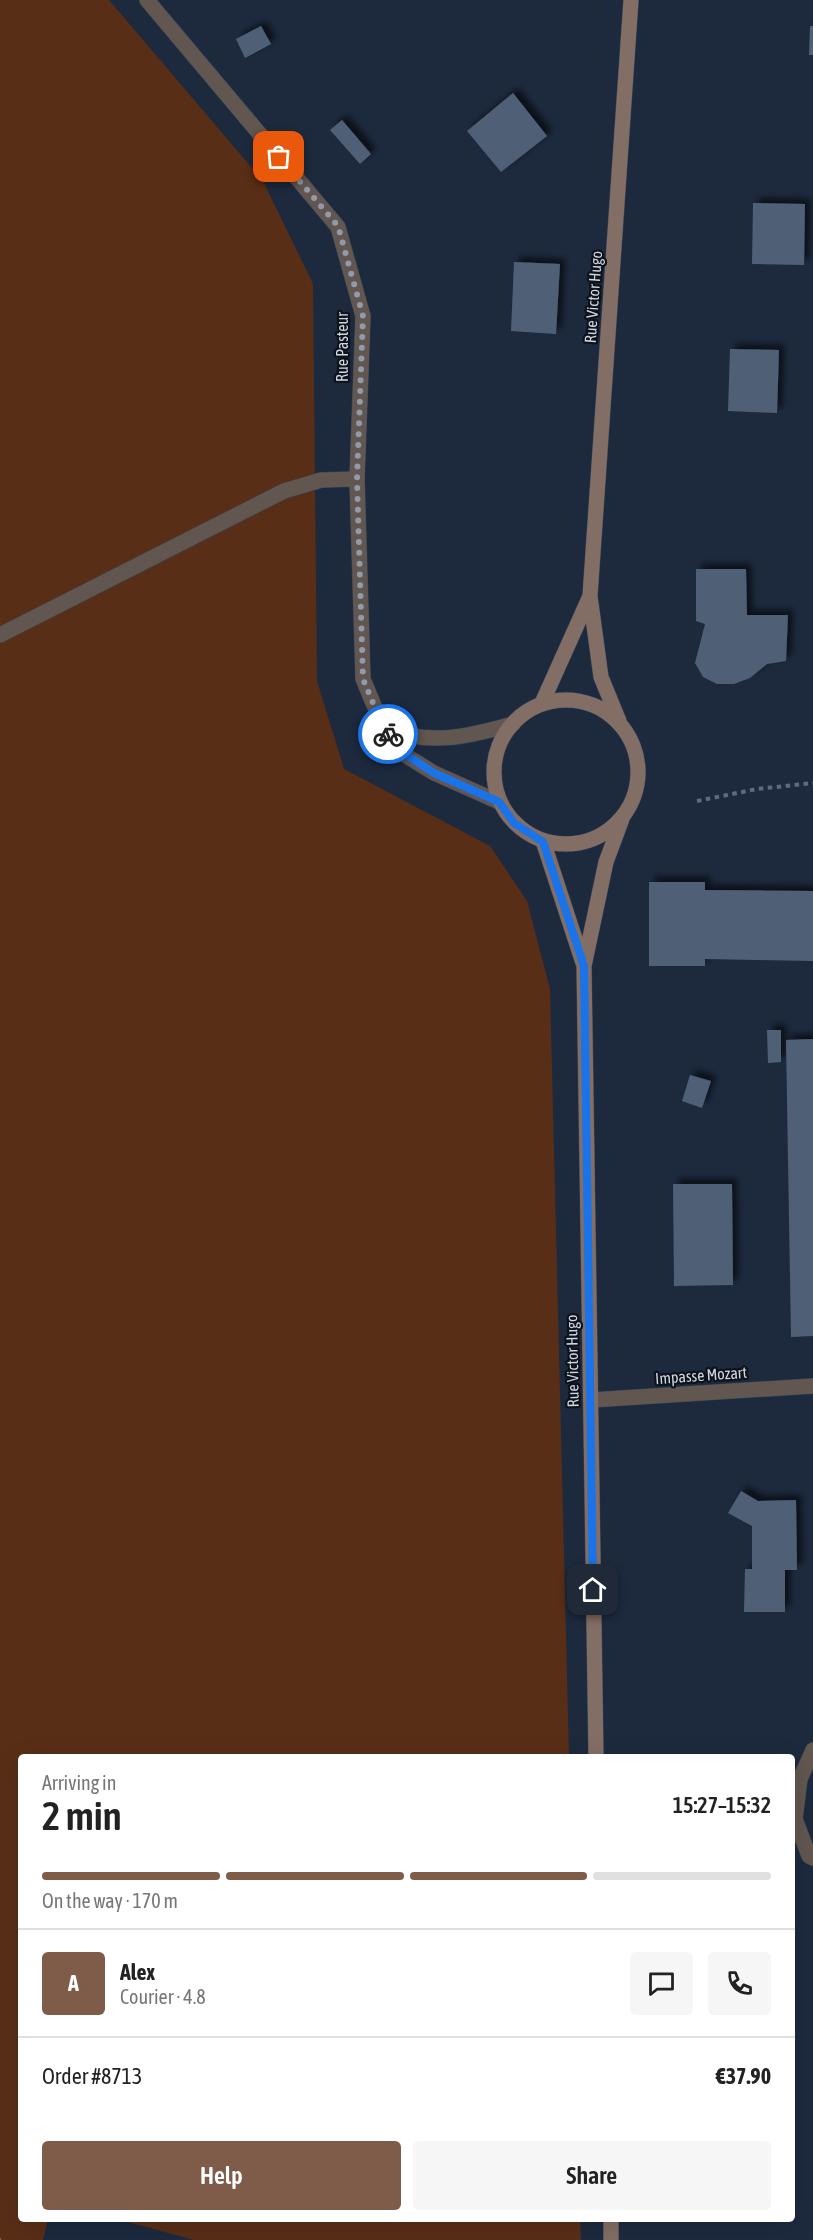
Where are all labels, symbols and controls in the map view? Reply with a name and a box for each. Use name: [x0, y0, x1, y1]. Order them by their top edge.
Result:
pin: [253, 131, 304, 182]
icon: bag: [262, 140, 295, 173]
street label: Rue Victor Hugo: [581, 250, 606, 344]
street label: Rue Pasteur: [333, 312, 351, 382]
courier: [358, 704, 418, 764]
icon: bike: [372, 718, 405, 751]
street label: Rue Victor Hugo: [562, 1315, 583, 1407]
street label: Impasse Mozart: [655, 1363, 748, 1388]
pin: [567, 1564, 618, 1615]
icon: home: [576, 1573, 609, 1606]
text: Arriving in: [42, 1771, 116, 1794]
text: 15:27–15:32: [673, 1792, 771, 1818]
text: 2 min: [42, 1794, 122, 1838]
text: On the way · 170 m: [42, 1889, 178, 1912]
button: chat: [630, 1952, 693, 2015]
button: phone: [708, 1952, 771, 2015]
text: Alex: [120, 1959, 155, 1985]
text: A: [68, 1970, 79, 1996]
text: Courier · 4.8: [120, 1985, 206, 2008]
text: Order #8713: [42, 2063, 142, 2089]
text: €37.90: [716, 2063, 771, 2089]
button: Help: [42, 2141, 401, 2210]
button: Share: [413, 2141, 771, 2210]

